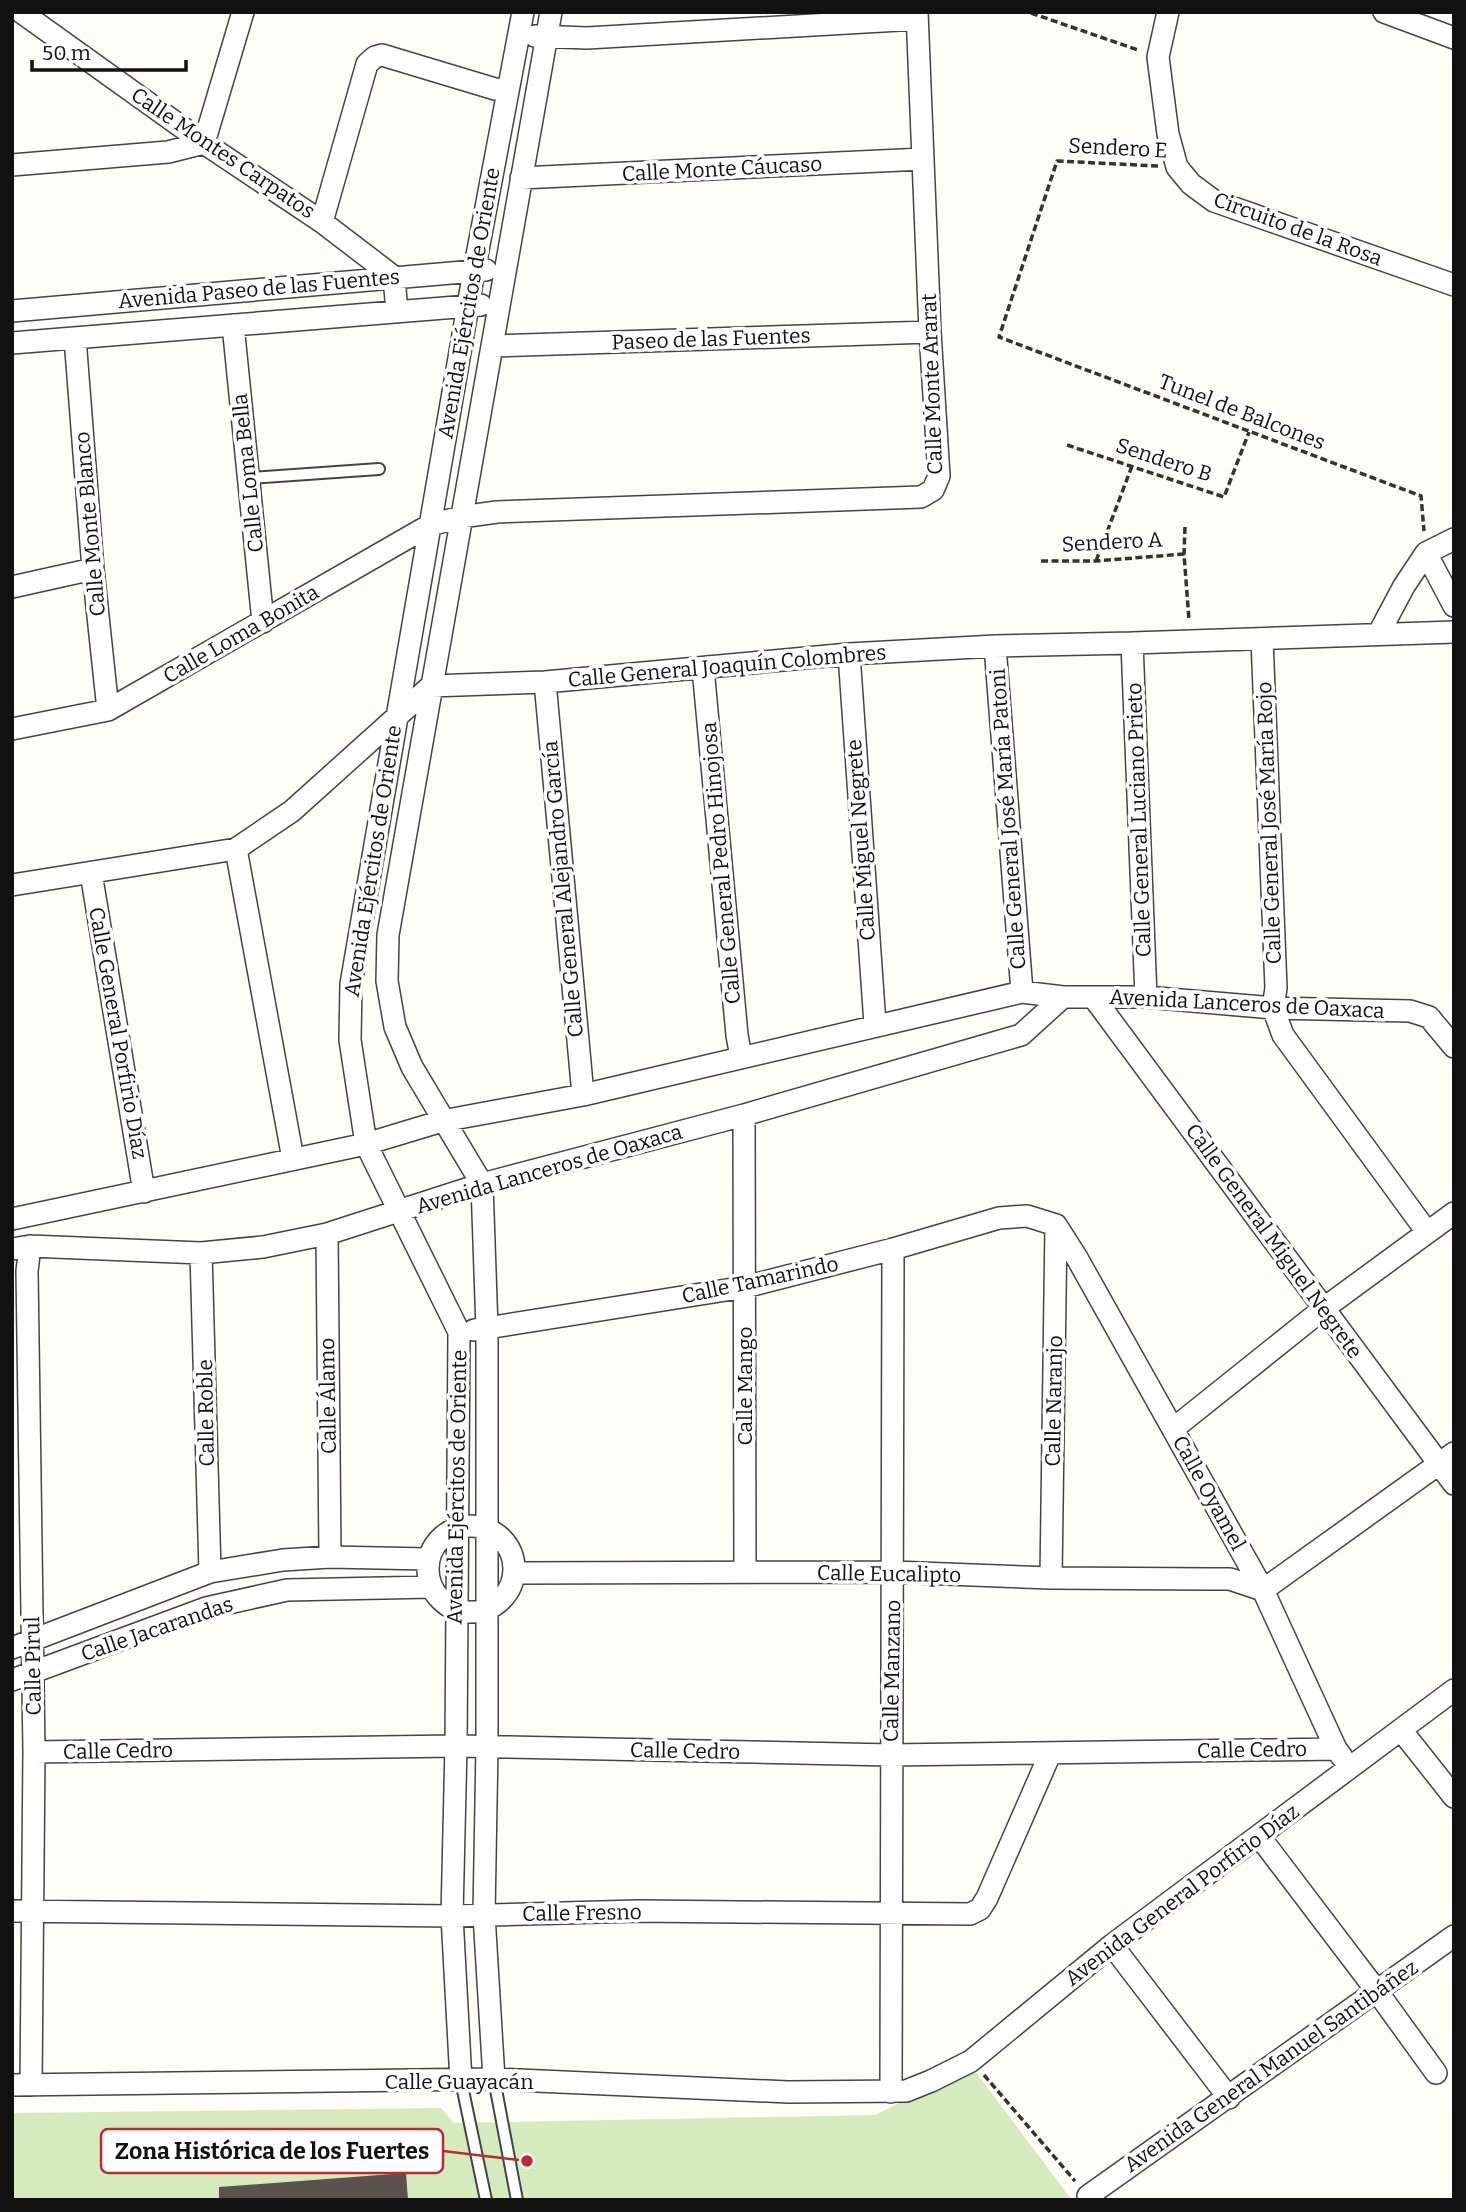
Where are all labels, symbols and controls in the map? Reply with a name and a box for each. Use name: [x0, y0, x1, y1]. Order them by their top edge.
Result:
scale bar: [32, 28, 186, 72]
text: 50 m: [42, 40, 91, 66]
street label: Calle Montes Carpatos: [126, 82, 320, 224]
street label: Sendero E: [1068, 132, 1168, 164]
street label: Calle Monte Cáucaso: [621, 151, 823, 187]
street label: Avenida Ejércitos de Oriente: [432, 166, 506, 440]
street label: Circuito de la Rosa: [1210, 186, 1386, 272]
street label: Avenida Paseo de las Fuentes: [117, 264, 401, 314]
street label: Calle Monte Ararat: [916, 293, 948, 475]
street label: Paseo de las Fuentes: [611, 323, 811, 355]
street label: Tunel de Balcones: [1155, 368, 1329, 456]
street label: Calle Loma Bella: [227, 392, 269, 554]
street label: Calle Monte Blanco: [69, 431, 111, 617]
street label: Sendero B: [1113, 432, 1215, 488]
street label: Sendero A: [1061, 526, 1163, 558]
street label: Calle Loma Bonita: [159, 579, 324, 689]
street label: Calle General Joaquín Colombres: [567, 639, 887, 693]
street label: Calle General José María Patoni: [985, 668, 1031, 970]
street label: Calle General José María Rojo: [1251, 681, 1287, 965]
street label: Calle General Luciano Prieto: [1121, 682, 1157, 958]
street label: Calle General Pedro Hinojosa: [696, 720, 746, 1005]
street label: Avenida Ejércitos de Oriente: [339, 723, 407, 999]
street label: Calle Miguel Negrete: [841, 738, 881, 942]
street label: Calle General Alejandro García: [537, 739, 589, 1038]
street label: Calle General Porfirio Díaz: [83, 905, 153, 1161]
street label: Avenida Lanceros de Oaxaca: [1109, 984, 1386, 1024]
street label: Avenida Lanceros de Oaxaca: [413, 1118, 686, 1219]
street label: Calle General Miguel Negrete: [1180, 1118, 1368, 1364]
street label: Calle Tamarindo: [679, 1251, 841, 1309]
street label: Calle Mango: [732, 1326, 758, 1446]
street label: Calle Naranjo: [1040, 1335, 1068, 1467]
street label: Calle Álamo: [314, 1338, 342, 1454]
street label: Avenida Ejércitos de Oriente: [442, 1349, 472, 1625]
street label: Calle Roble: [192, 1359, 220, 1467]
street label: Calle Oyamel: [1167, 1431, 1251, 1555]
street label: Calle Eucalipto: [817, 1560, 961, 1588]
street label: Calle Jacarandas: [77, 1591, 237, 1667]
street label: Calle Manzano: [878, 1600, 906, 1742]
street label: Calle Pirul: [19, 1616, 47, 1716]
street label: Calle Cedro: [1197, 1736, 1307, 1764]
street label: Calle Cedro: [63, 1737, 173, 1765]
street label: Calle Cedro: [630, 1737, 740, 1765]
street label: Avenida General Porfirio Díaz: [1060, 1798, 1304, 1992]
street label: Calle Fresno: [522, 1899, 642, 1927]
street label: Avenida General Manuel Santibáñez: [1119, 1954, 1423, 2178]
street label: Calle Guayacán: [385, 2069, 533, 2095]
callout: Zona Histórica de los Fuertes: [101, 2129, 443, 2173]
text: Zona Histórica de los Fuertes: [115, 2137, 429, 2165]

